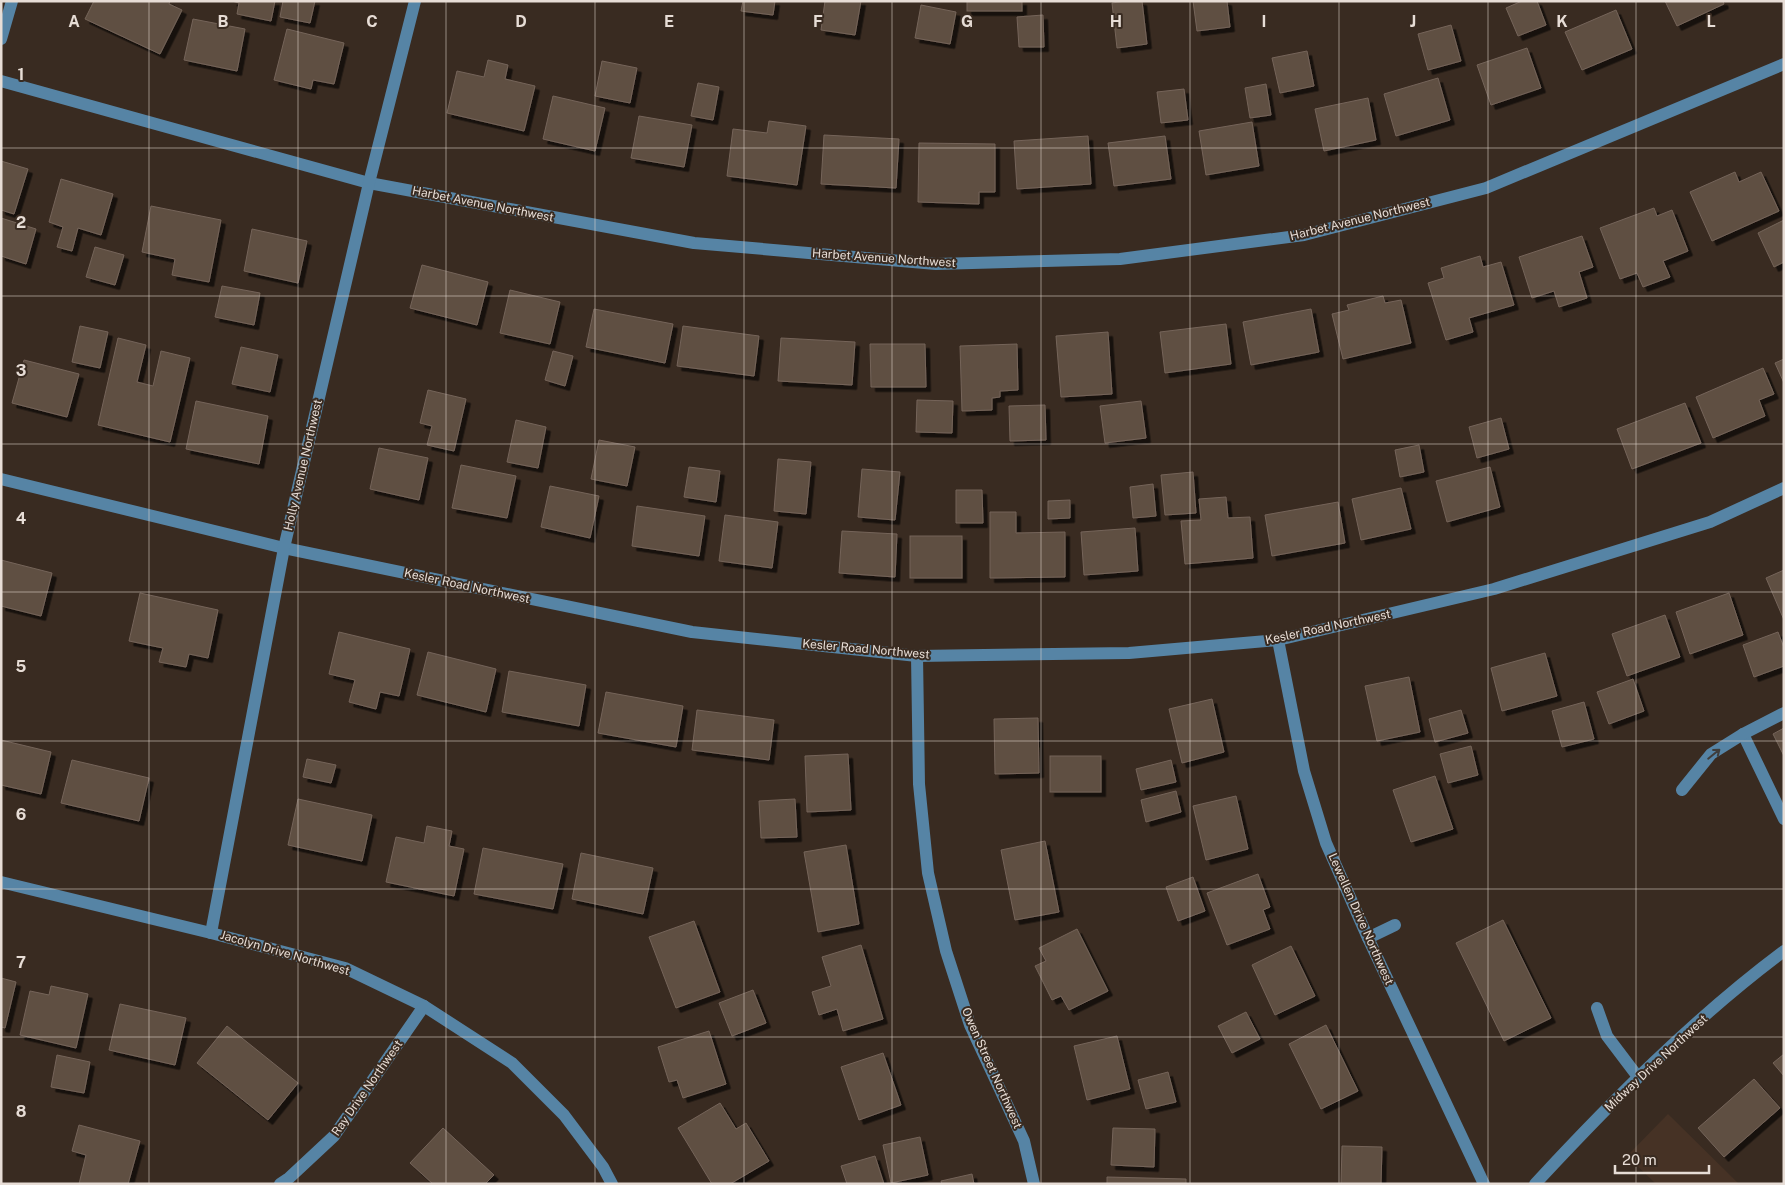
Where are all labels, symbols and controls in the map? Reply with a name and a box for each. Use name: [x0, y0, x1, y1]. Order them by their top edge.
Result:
text: A: [68, 12, 80, 31]
text: B: [218, 12, 229, 31]
text: C: [366, 12, 378, 31]
text: D: [515, 12, 527, 31]
text: E: [664, 12, 674, 31]
text: F: [813, 12, 823, 31]
text: G: [961, 12, 973, 31]
text: H: [1110, 12, 1122, 31]
text: I: [1262, 12, 1266, 31]
text: J: [1410, 12, 1416, 31]
text: K: [1556, 12, 1568, 31]
text: L: [1706, 12, 1716, 31]
text: 1: [18, 65, 24, 84]
street label: Harbet Avenue Northwest: [411, 183, 555, 225]
street label: Harbet Avenue Northwest: [1288, 195, 1432, 243]
text: 2: [16, 213, 26, 232]
street label: Harbet Avenue Northwest: [812, 246, 957, 270]
text: 3: [16, 361, 26, 380]
street label: Holly Avenue Northwest: [281, 398, 325, 532]
text: 4: [16, 509, 27, 528]
street label: Kesler Road Northwest: [403, 566, 531, 606]
street label: Kesler Road Northwest: [1264, 607, 1392, 647]
street label: Kesler Road Northwest: [802, 636, 931, 662]
text: 5: [16, 657, 27, 676]
one-way arrow: [1707, 748, 1720, 759]
text: 6: [16, 805, 26, 824]
street label: Lewellen Drive Northwest: [1326, 851, 1397, 987]
street label: Jacolyn Drive Northwest: [219, 928, 352, 978]
text: 7: [16, 953, 26, 972]
street label: Owen Street Northwest: [959, 1005, 1025, 1131]
street label: Midway Drive Northwest: [1602, 1011, 1711, 1114]
street label: Ray Drive Northwest: [329, 1037, 405, 1139]
text: 8: [16, 1102, 27, 1121]
scale bar: [1615, 1142, 1709, 1174]
text: 20 m: [1622, 1151, 1657, 1168]

